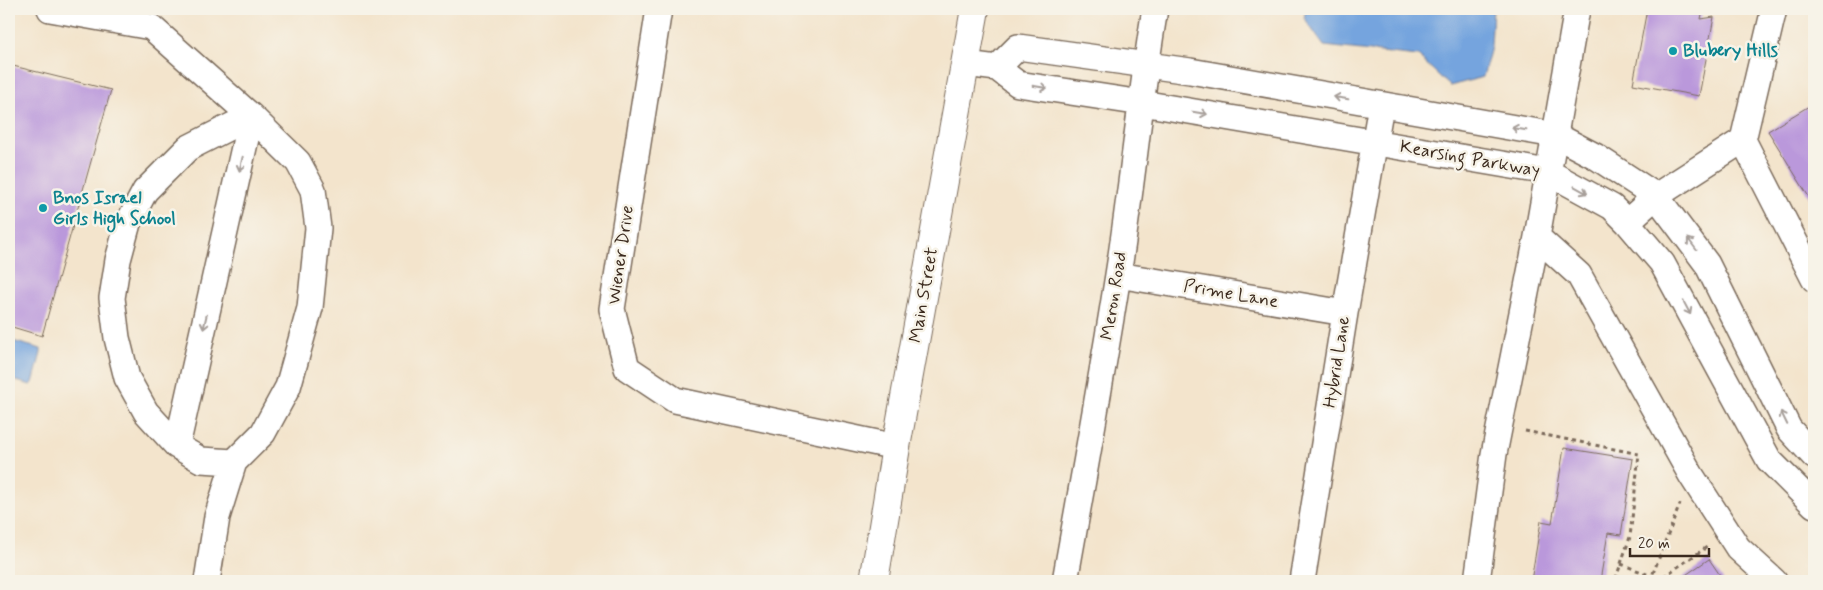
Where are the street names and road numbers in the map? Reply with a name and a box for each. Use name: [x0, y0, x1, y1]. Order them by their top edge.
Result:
street label: Kearsing Parkway: [1398, 135, 1542, 185]
street label: Wiener Drive: [602, 204, 640, 306]
street label: Main Street: [904, 245, 944, 345]
street label: Meron Road: [1095, 250, 1133, 342]
street label: Prime Lane: [1182, 274, 1280, 314]
street label: Hybrid Lane: [1318, 314, 1356, 410]

